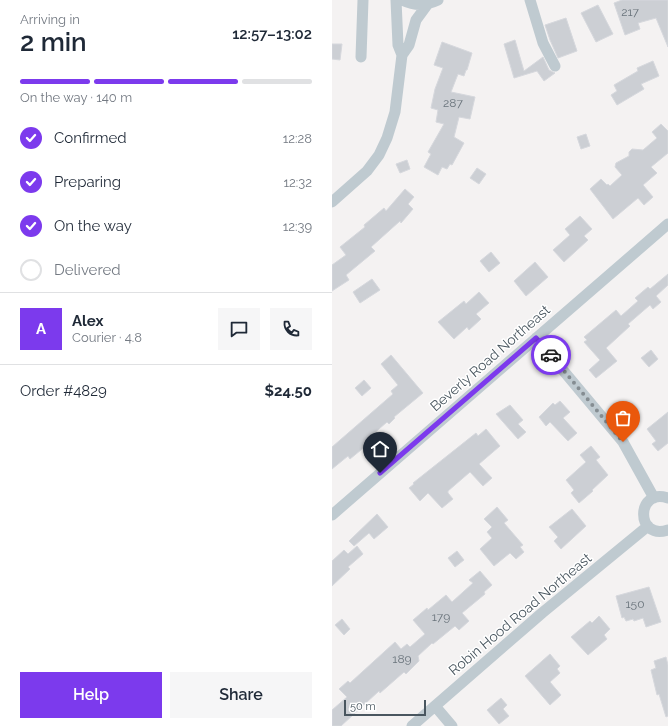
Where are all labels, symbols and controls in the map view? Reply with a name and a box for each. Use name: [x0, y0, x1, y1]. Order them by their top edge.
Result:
house number: 217: [621, 5, 639, 19]
text: Arriving in: [20, 12, 80, 27]
text: 12:57–13:02: [232, 25, 312, 43]
text: 2 min: [20, 27, 87, 57]
text: On the way · 140 m: [20, 90, 132, 105]
house number: 287: [443, 96, 463, 110]
icon: check: [20, 127, 42, 149]
text: Confirmed: [54, 129, 127, 147]
text: 12:28: [283, 131, 312, 146]
icon: check: [20, 171, 42, 193]
text: Preparing: [54, 173, 121, 191]
text: 12:32: [284, 175, 312, 190]
icon: check: [20, 215, 42, 237]
text: On the way: [54, 217, 132, 235]
text: 12:39: [283, 219, 312, 234]
text: Delivered: [54, 261, 121, 279]
street label: Beverly Road Northeast: [427, 301, 553, 414]
button: chat: [218, 308, 260, 350]
button: phone: [270, 308, 312, 350]
text: Alex: [72, 312, 103, 330]
text: A: [36, 320, 46, 338]
text: Courier · 4.8: [72, 330, 142, 345]
courier: [531, 335, 571, 375]
icon: car: [540, 344, 562, 366]
text: Order #4829: [20, 382, 107, 400]
text: $24.50: [265, 382, 312, 400]
pin: [606, 401, 640, 442]
icon: bag: [612, 407, 634, 429]
pin: [363, 432, 397, 473]
icon: home: [369, 438, 391, 460]
street label: Robin Hood Road Northeast: [446, 549, 595, 678]
house number: 150: [625, 597, 645, 611]
house number: 179: [432, 610, 450, 624]
house number: 189: [392, 652, 412, 666]
button: Help: [20, 672, 162, 718]
button: Share: [170, 672, 312, 718]
scale bar: [344, 698, 426, 717]
text: 50 m: [350, 700, 376, 713]

